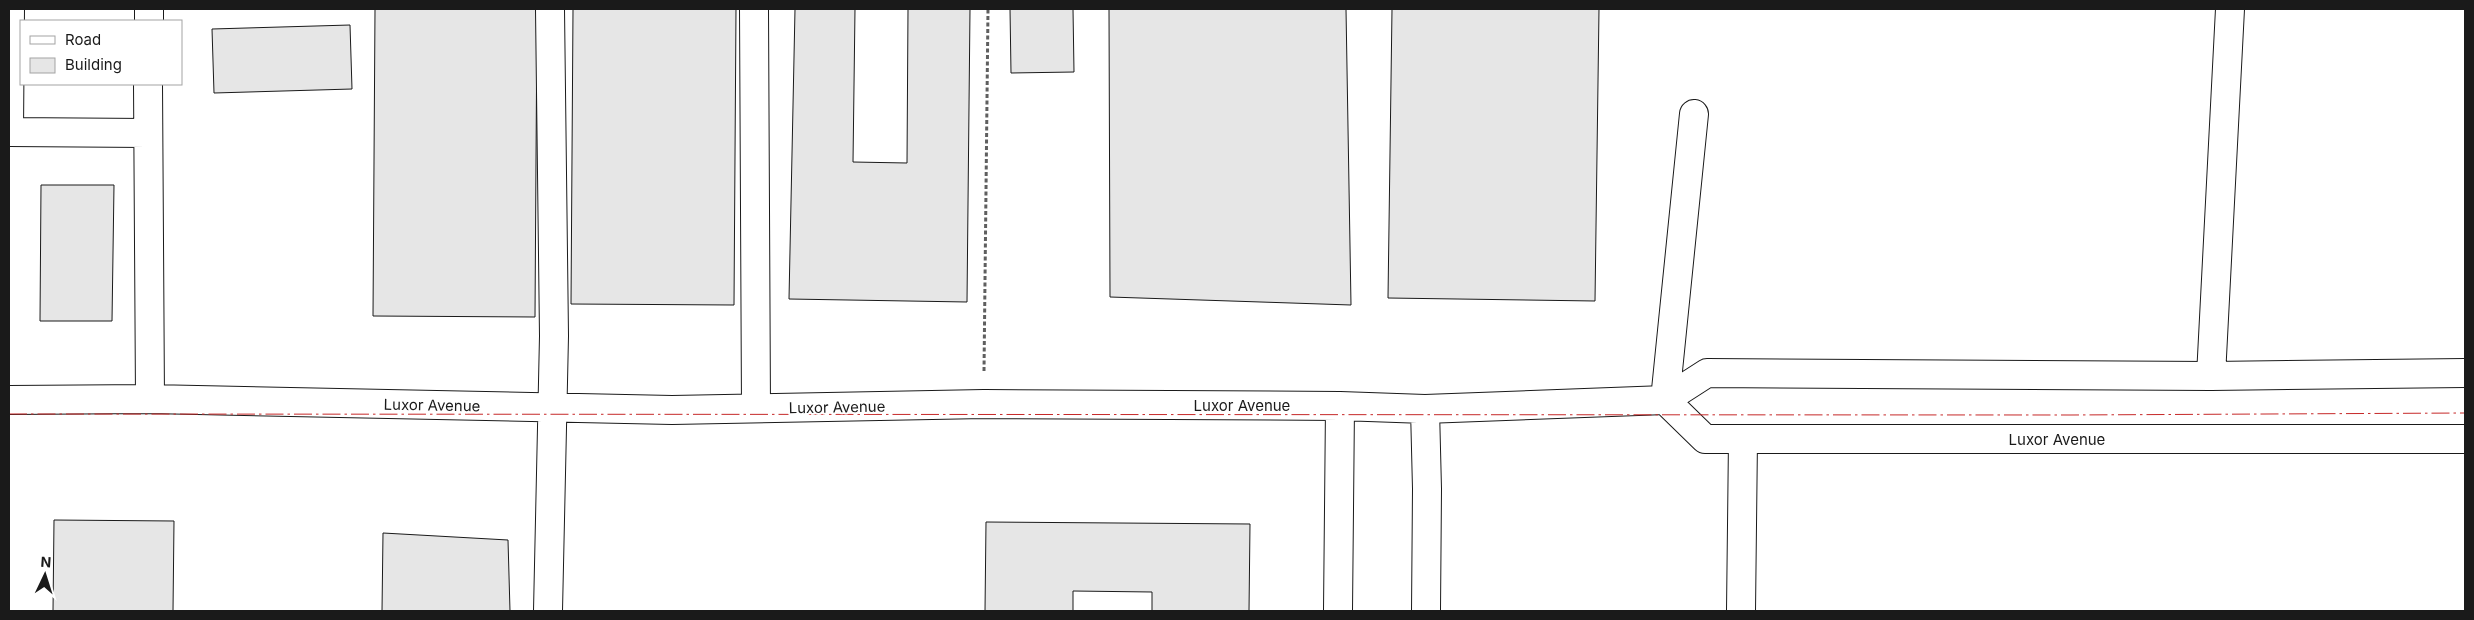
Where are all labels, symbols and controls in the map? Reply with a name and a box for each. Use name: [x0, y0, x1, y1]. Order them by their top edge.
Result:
legend: [20, 20, 182, 85]
text: Road: [65, 30, 101, 49]
text: Building: [65, 55, 122, 74]
street label: Luxor Avenue: [383, 395, 481, 415]
street label: Luxor Avenue: [1194, 396, 1290, 415]
street label: Luxor Avenue: [788, 397, 886, 417]
street label: Luxor Avenue: [2009, 430, 2105, 449]
north arrow: [20, 550, 70, 600]
text: N: [40, 553, 52, 570]

